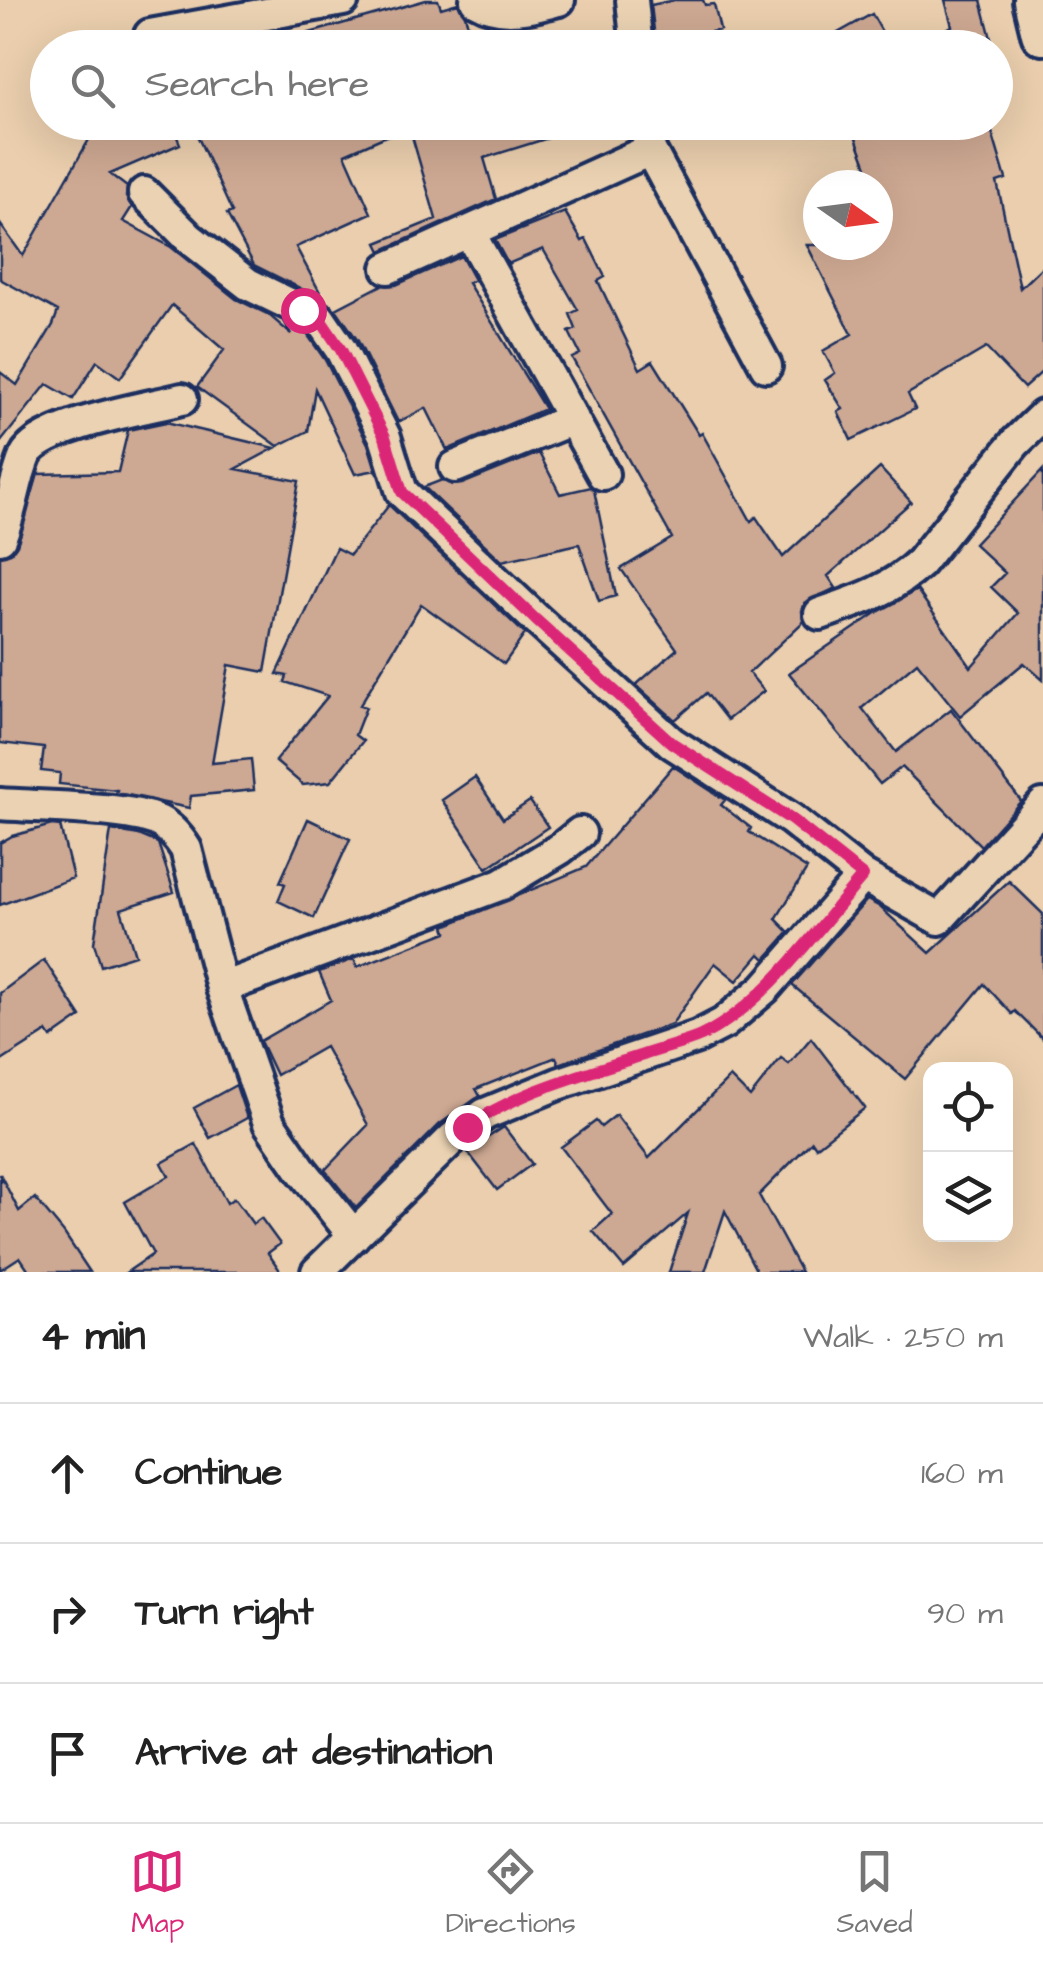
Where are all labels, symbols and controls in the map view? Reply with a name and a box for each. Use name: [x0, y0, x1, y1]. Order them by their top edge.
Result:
search box: [30, 30, 1013, 140]
icon: search: [65, 58, 120, 113]
text: Search here: [145, 59, 369, 111]
north arrow: [803, 170, 893, 260]
route start: [281, 288, 327, 334]
map controls: [923, 1062, 1013, 1242]
button: locate: [923, 1062, 1013, 1152]
route end: [445, 1105, 491, 1151]
button: layers: [923, 1152, 1013, 1242]
text: 4 min: [40, 1308, 145, 1366]
text: Walk · 250 m: [803, 1315, 1003, 1360]
icon: ahead: [40, 1446, 95, 1501]
text: Continue: [135, 1447, 282, 1499]
text: 160 m: [921, 1451, 1003, 1496]
icon: right: [40, 1586, 95, 1641]
text: Turn right: [135, 1587, 314, 1639]
text: 90 m: [927, 1591, 1003, 1636]
icon: arrive: [40, 1726, 95, 1781]
text: Arrive at destination: [135, 1727, 492, 1779]
tab: Map: [130, 1844, 185, 1943]
tab: Directions: [446, 1844, 576, 1943]
tab: Saved: [836, 1844, 913, 1943]

